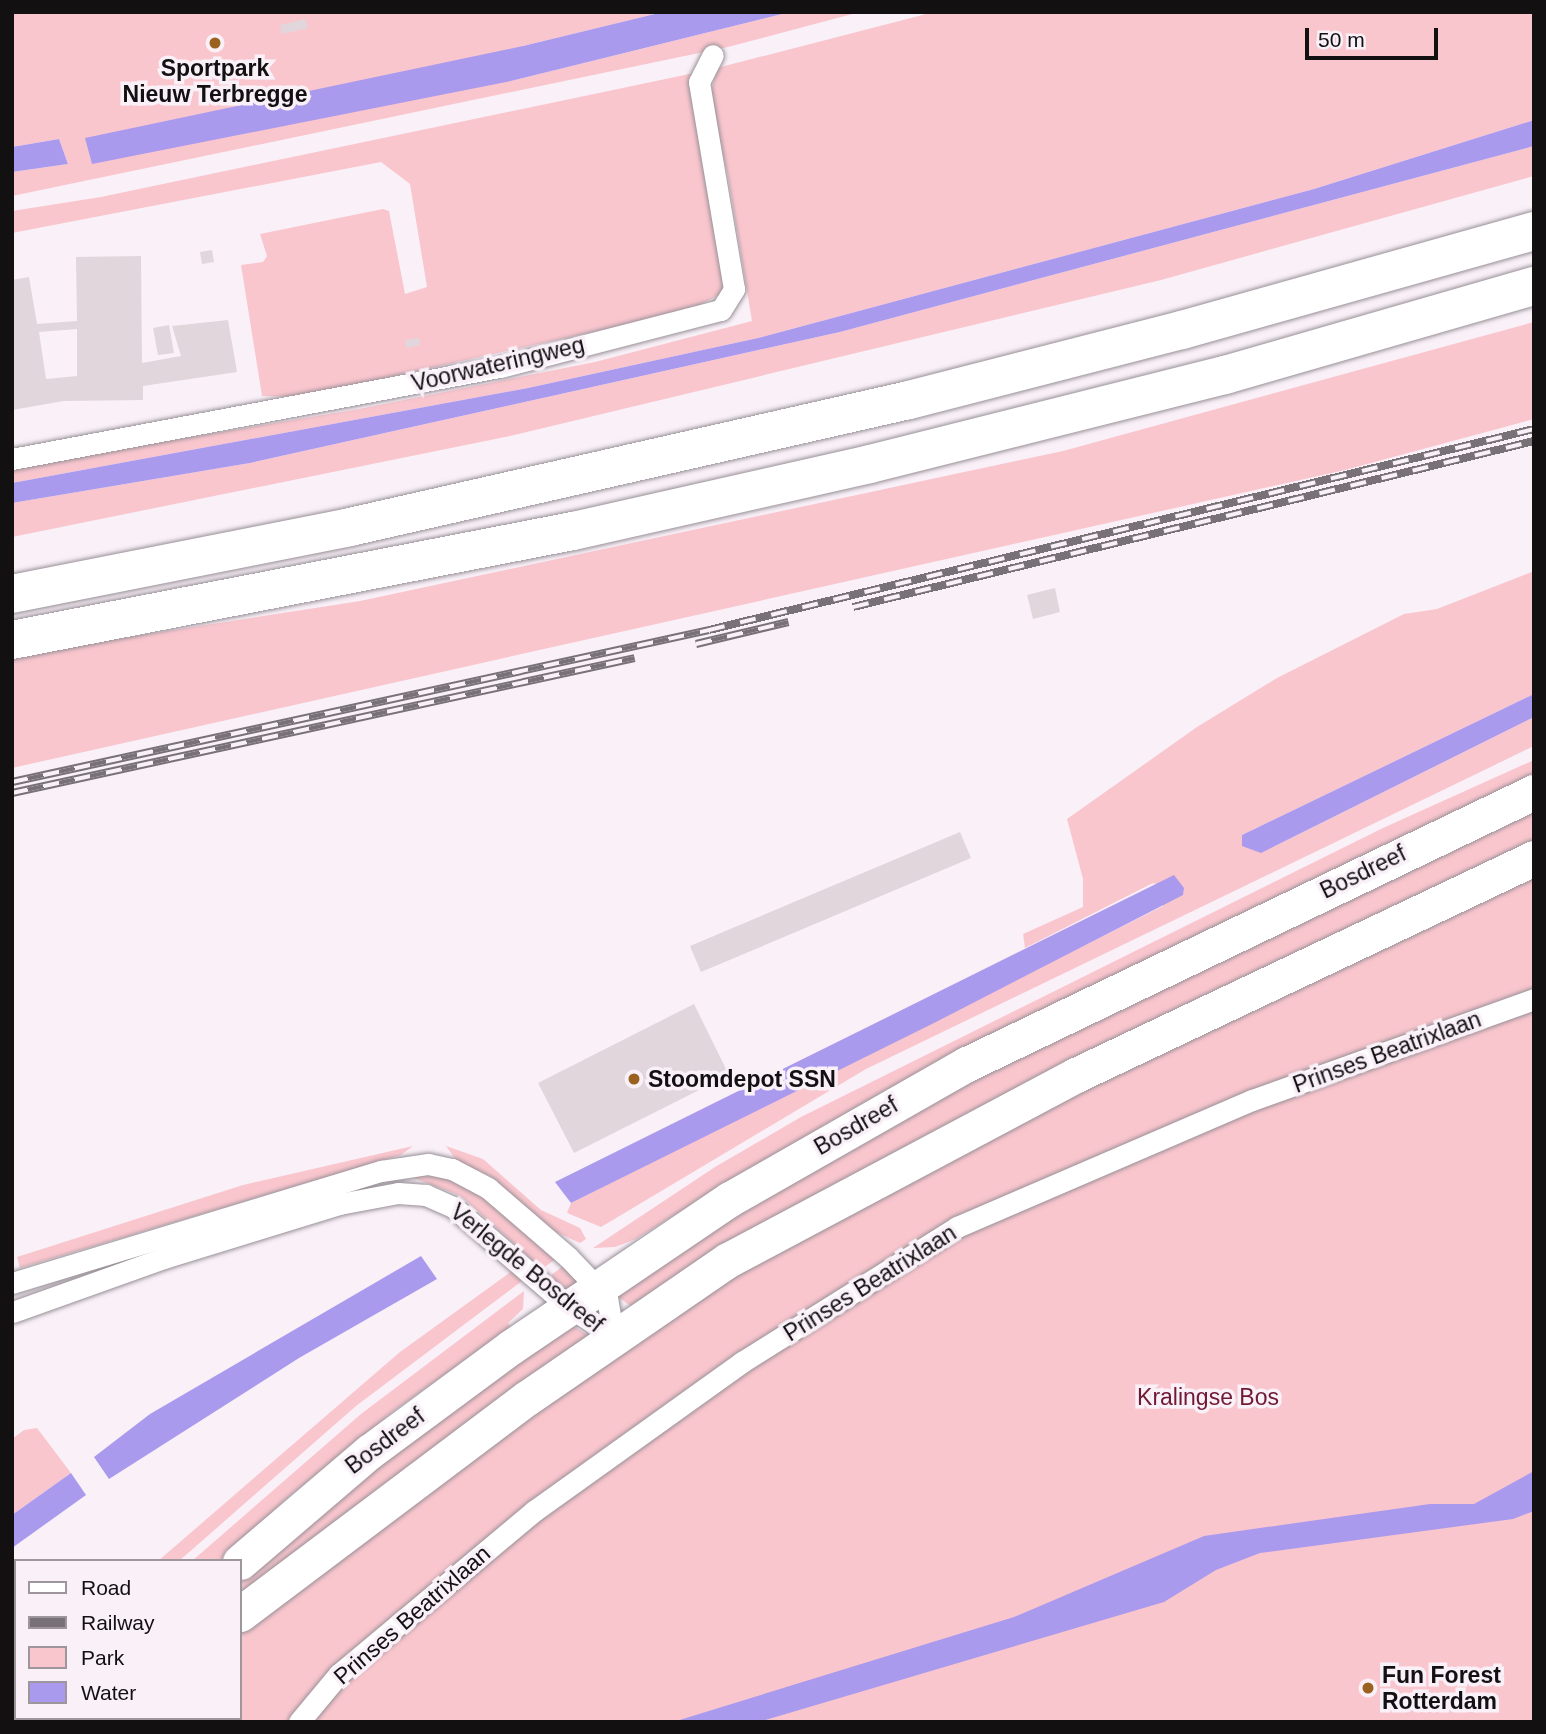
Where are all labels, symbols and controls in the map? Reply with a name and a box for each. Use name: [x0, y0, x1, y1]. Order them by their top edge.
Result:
scale bar: [1308, 14, 1441, 58]
text: 50 m: [1318, 28, 1365, 51]
marker: Sportpark Nieuw Terbregge: [207, 35, 223, 51]
place label: Sportpark Nieuw Terbregge: [123, 54, 307, 108]
street label: Voorwateringweg: [409, 331, 587, 397]
street label: Bosdreef: [1316, 839, 1410, 905]
street label: Prinses Beatrixlaan: [1289, 1005, 1485, 1099]
place label: Stoomdepot SSN: [648, 1065, 836, 1093]
marker: Stoomdepot SSN: [626, 1071, 642, 1087]
street label: Bosdreef: [809, 1091, 903, 1161]
street label: Verlegde Bosdreef: [445, 1198, 609, 1338]
street label: Prinses Beatrixlaan: [779, 1219, 961, 1347]
park label: Kralingse Bos: [1137, 1383, 1279, 1411]
street label: Bosdreef: [340, 1402, 430, 1480]
street label: Prinses Beatrixlaan: [328, 1540, 496, 1690]
legend: [14, 1559, 242, 1720]
text: Road: [81, 1576, 131, 1599]
text: Railway: [81, 1611, 155, 1634]
text: Park: [81, 1646, 124, 1669]
place label: Fun Forest Rotterdam: [1382, 1661, 1501, 1715]
marker: Fun Forest Rotterdam: [1360, 1680, 1376, 1696]
text: Water: [81, 1681, 136, 1704]

